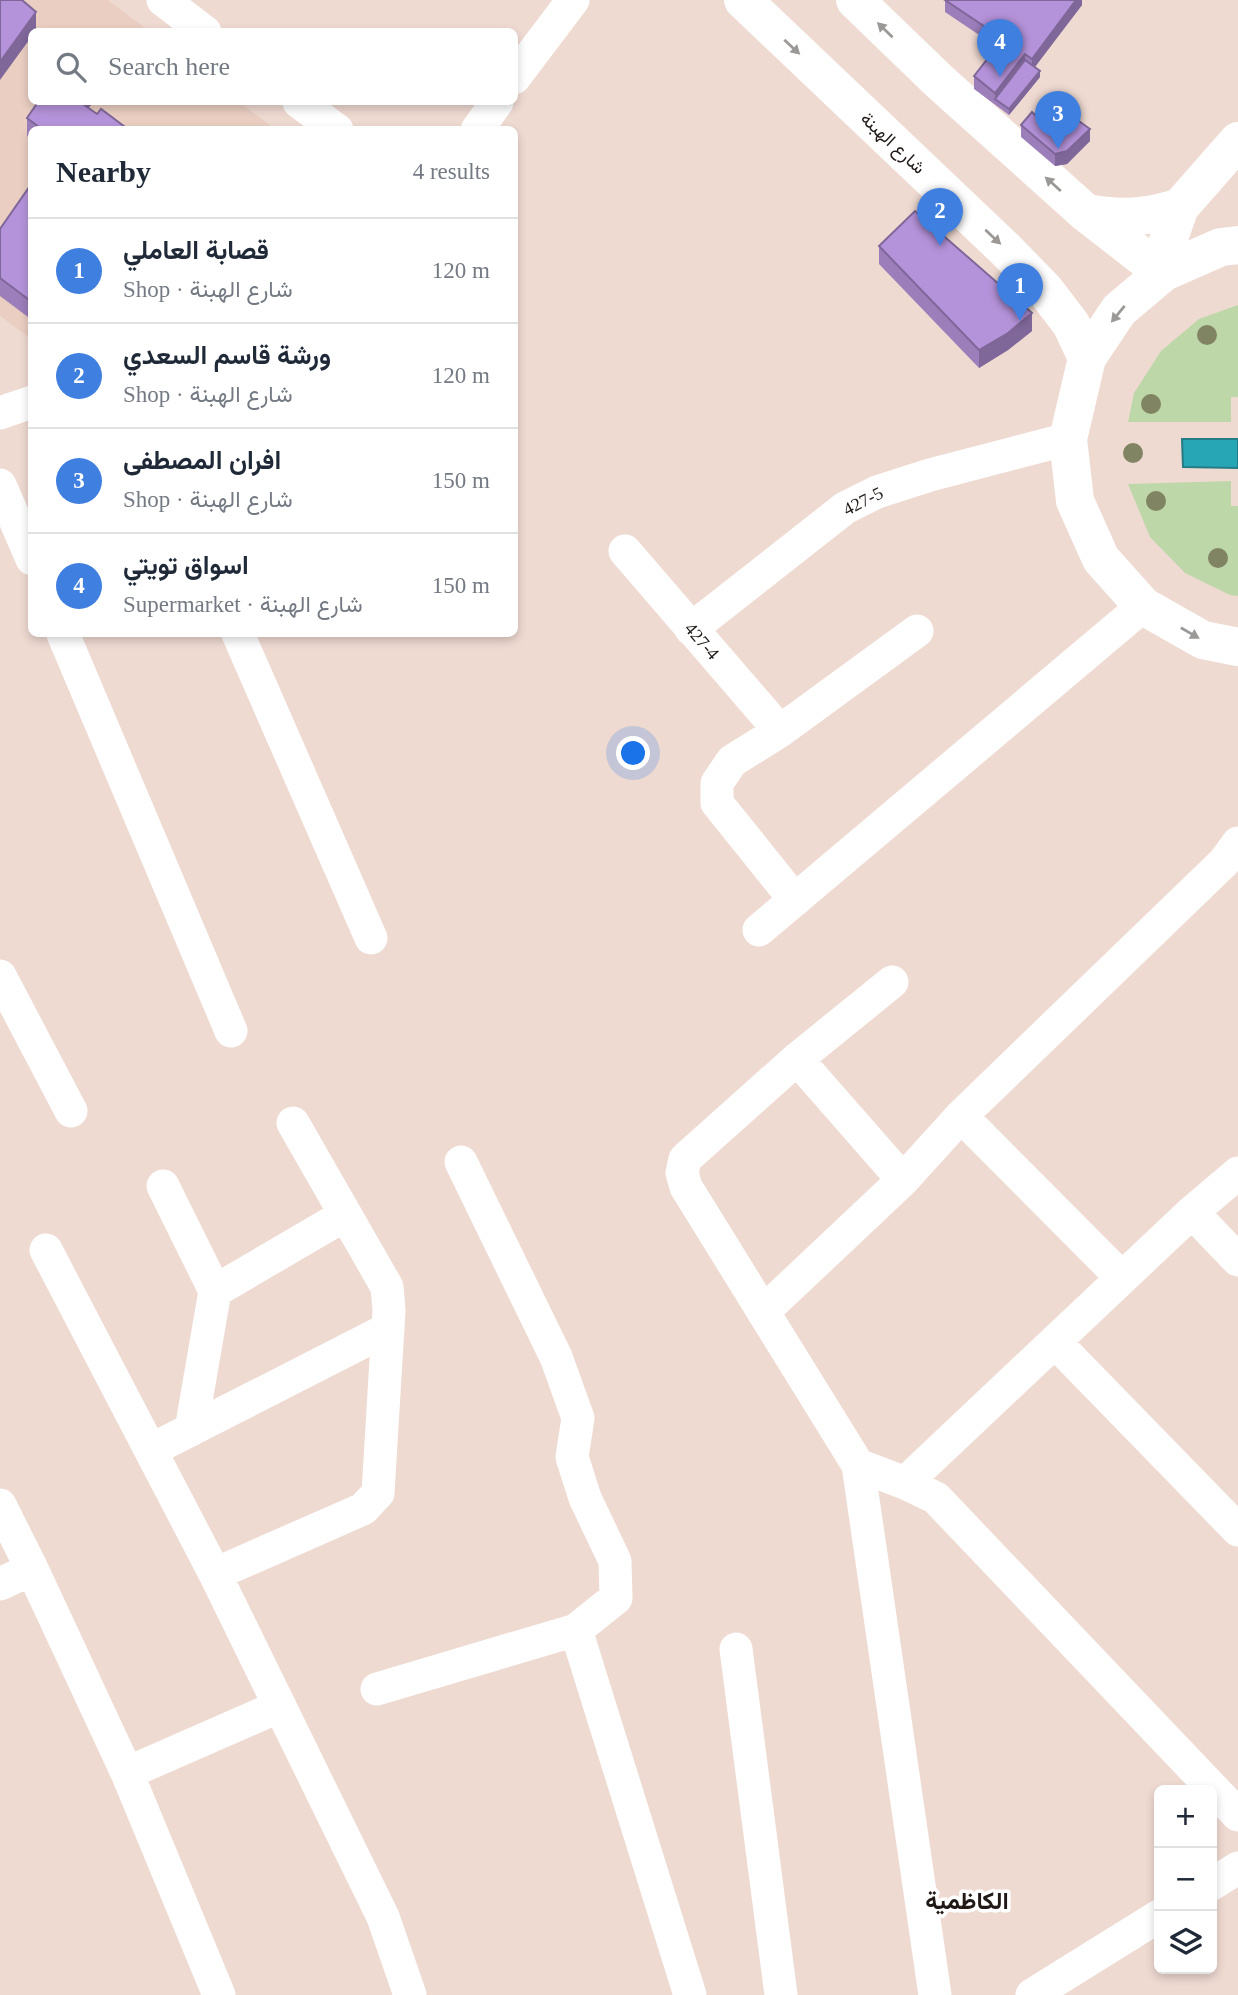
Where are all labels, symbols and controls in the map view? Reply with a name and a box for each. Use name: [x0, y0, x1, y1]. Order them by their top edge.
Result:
pin: 4: [977, 19, 1023, 77]
one-way arrow: [878, 22, 894, 39]
search box: [28, 28, 518, 105]
one-way arrow: [783, 39, 801, 55]
icon: search: [52, 48, 90, 86]
text: Search here: [108, 52, 230, 81]
pin: 3: [1035, 91, 1081, 149]
street label: شارع الهبنة: [855, 108, 929, 179]
text: Nearby: [56, 155, 151, 188]
text: 4 results: [413, 159, 490, 184]
one-way arrow: [1045, 176, 1062, 192]
pin: 2: [917, 188, 963, 246]
one-way arrow: [984, 229, 1001, 245]
text: قصابة العاملي: [123, 236, 269, 265]
text: 1: [73, 258, 85, 283]
text: 120 m: [432, 258, 490, 283]
pin: 1: [997, 263, 1043, 321]
text: Shop · شارع الهبنة: [123, 277, 293, 302]
one-way arrow: [1111, 304, 1126, 322]
text: ورشة قاسم السعدي: [123, 341, 331, 370]
text: 2: [73, 363, 85, 388]
text: 120 m: [432, 363, 490, 388]
text: Shop · شارع الهبنة: [123, 382, 293, 407]
text: افران المصطفى: [123, 446, 281, 475]
text: 3: [73, 468, 85, 493]
text: 150 m: [432, 468, 490, 493]
street label: 427-5: [840, 483, 886, 519]
text: Shop · شارع الهبنة: [123, 487, 293, 512]
text: اسواق تويتي: [123, 551, 249, 580]
text: 4: [73, 573, 85, 598]
text: 150 m: [432, 573, 490, 598]
text: Supermarket · شارع الهبنة: [123, 592, 363, 617]
street label: 427-4: [681, 619, 723, 663]
one-way arrow: [1180, 627, 1200, 639]
your location: [616, 736, 650, 770]
map controls: [1154, 1785, 1217, 1974]
button: +: [1154, 1785, 1217, 1848]
button: −: [1154, 1848, 1217, 1911]
district label: الكاظمية: [925, 1888, 1009, 1915]
button: layers: [1154, 1911, 1217, 1974]

